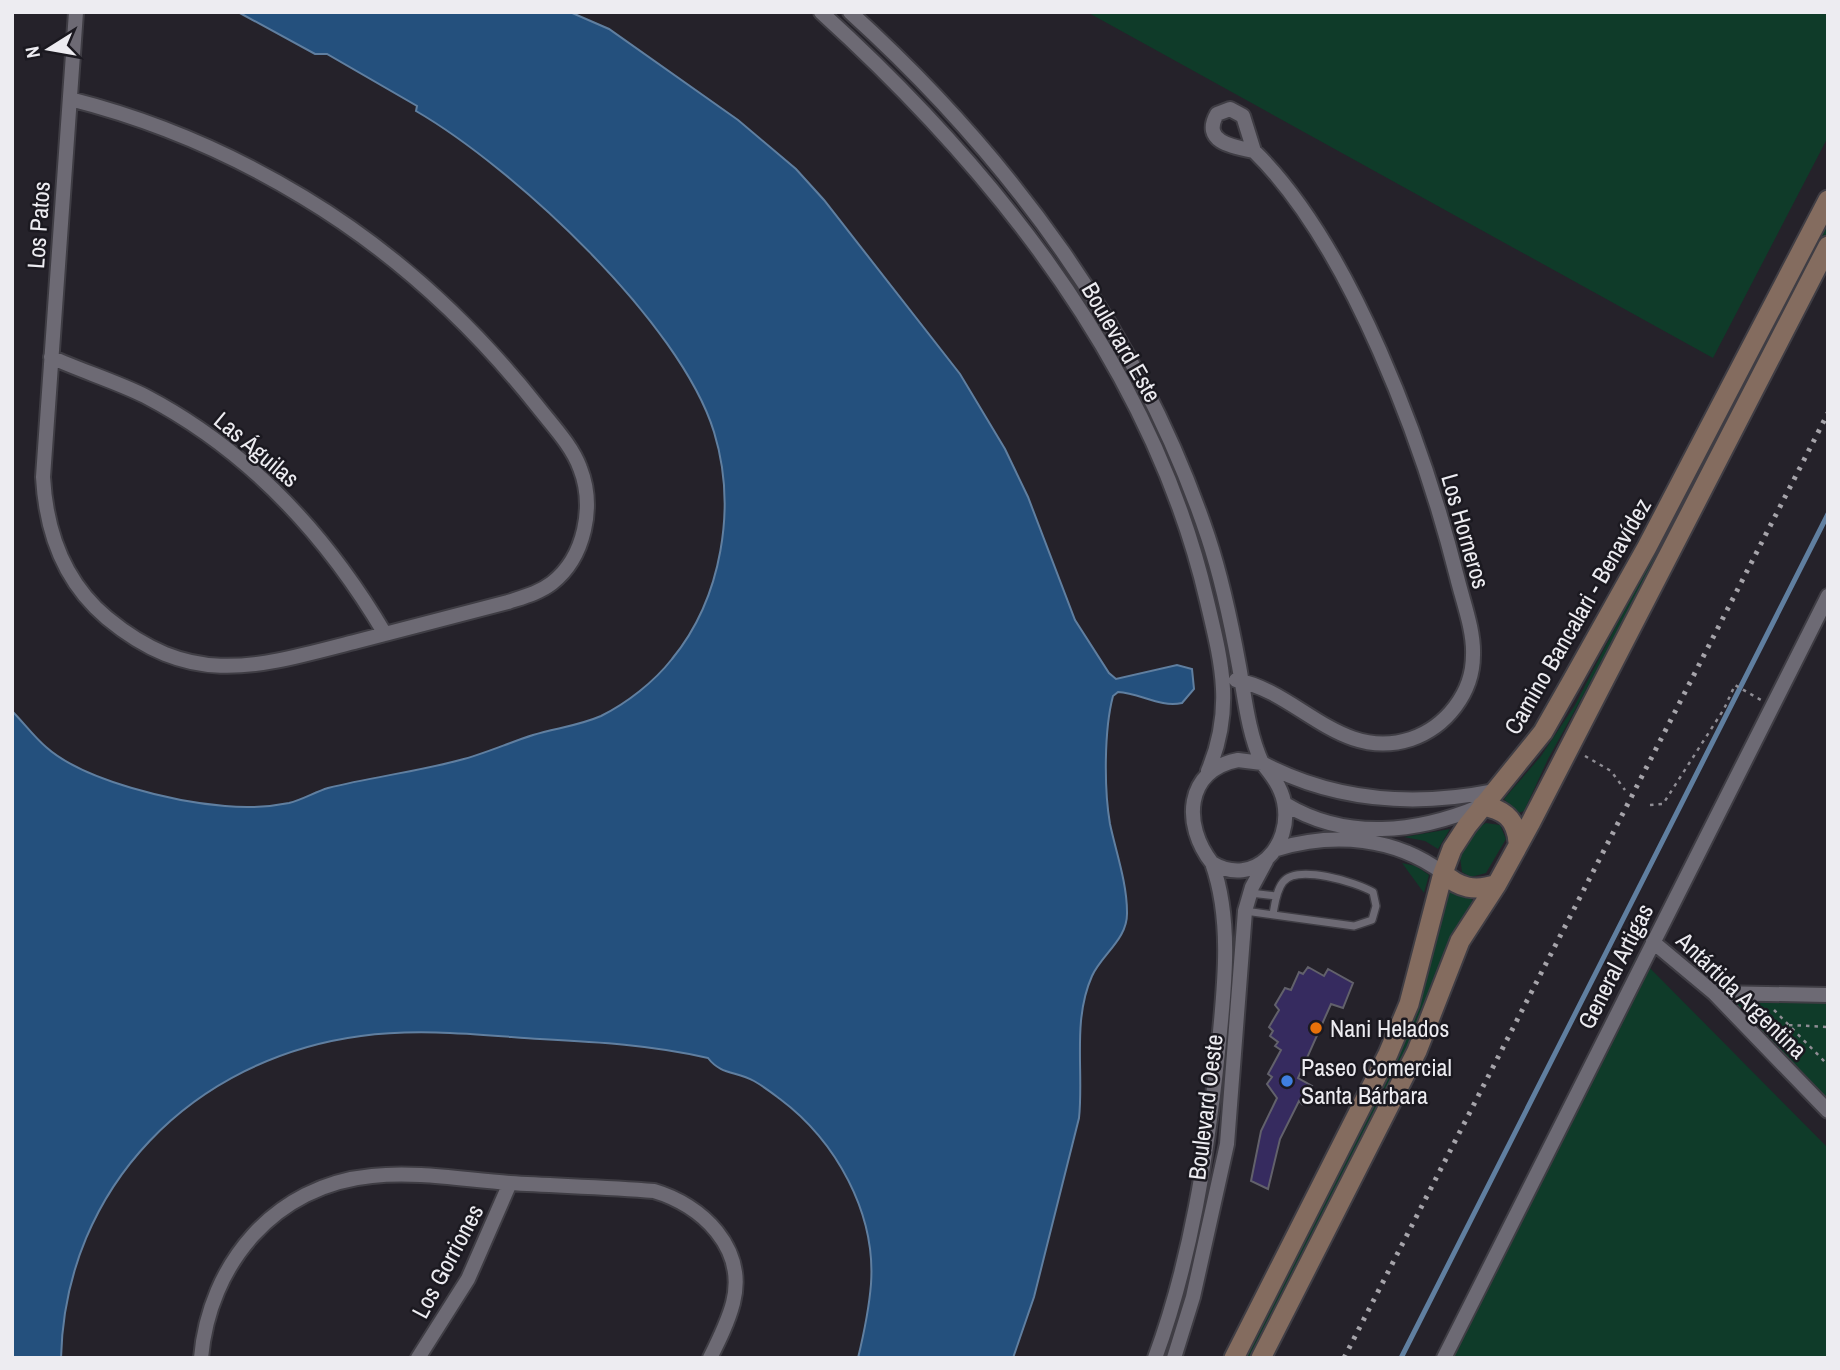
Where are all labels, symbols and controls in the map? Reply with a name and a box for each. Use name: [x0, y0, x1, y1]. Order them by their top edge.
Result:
north arrow: [14, 14, 84, 84]
text: N: [18, 44, 46, 60]
street label: Los Patos: [19, 180, 57, 270]
street label: Boulevard Este: [1075, 276, 1169, 408]
street label: Las Águilas: [208, 404, 306, 494]
street label: Los Horneros: [1434, 470, 1498, 592]
street label: Camino Bancalari - Benavídez: [1496, 492, 1658, 740]
street label: General Artigas: [1570, 898, 1660, 1034]
street label: Antártida Argentina: [1669, 924, 1814, 1065]
place label: Nani Helados: [1330, 1012, 1449, 1044]
marker: Nani Helados: [1308, 1020, 1324, 1036]
street label: Boulevard Oeste: [1180, 1032, 1230, 1182]
place label: Paseo Comercial Santa Bárbara: [1301, 1051, 1452, 1111]
marker: Paseo Comercial Santa Bárbara: [1279, 1073, 1295, 1089]
street label: Los Gorriones: [404, 1198, 490, 1324]

